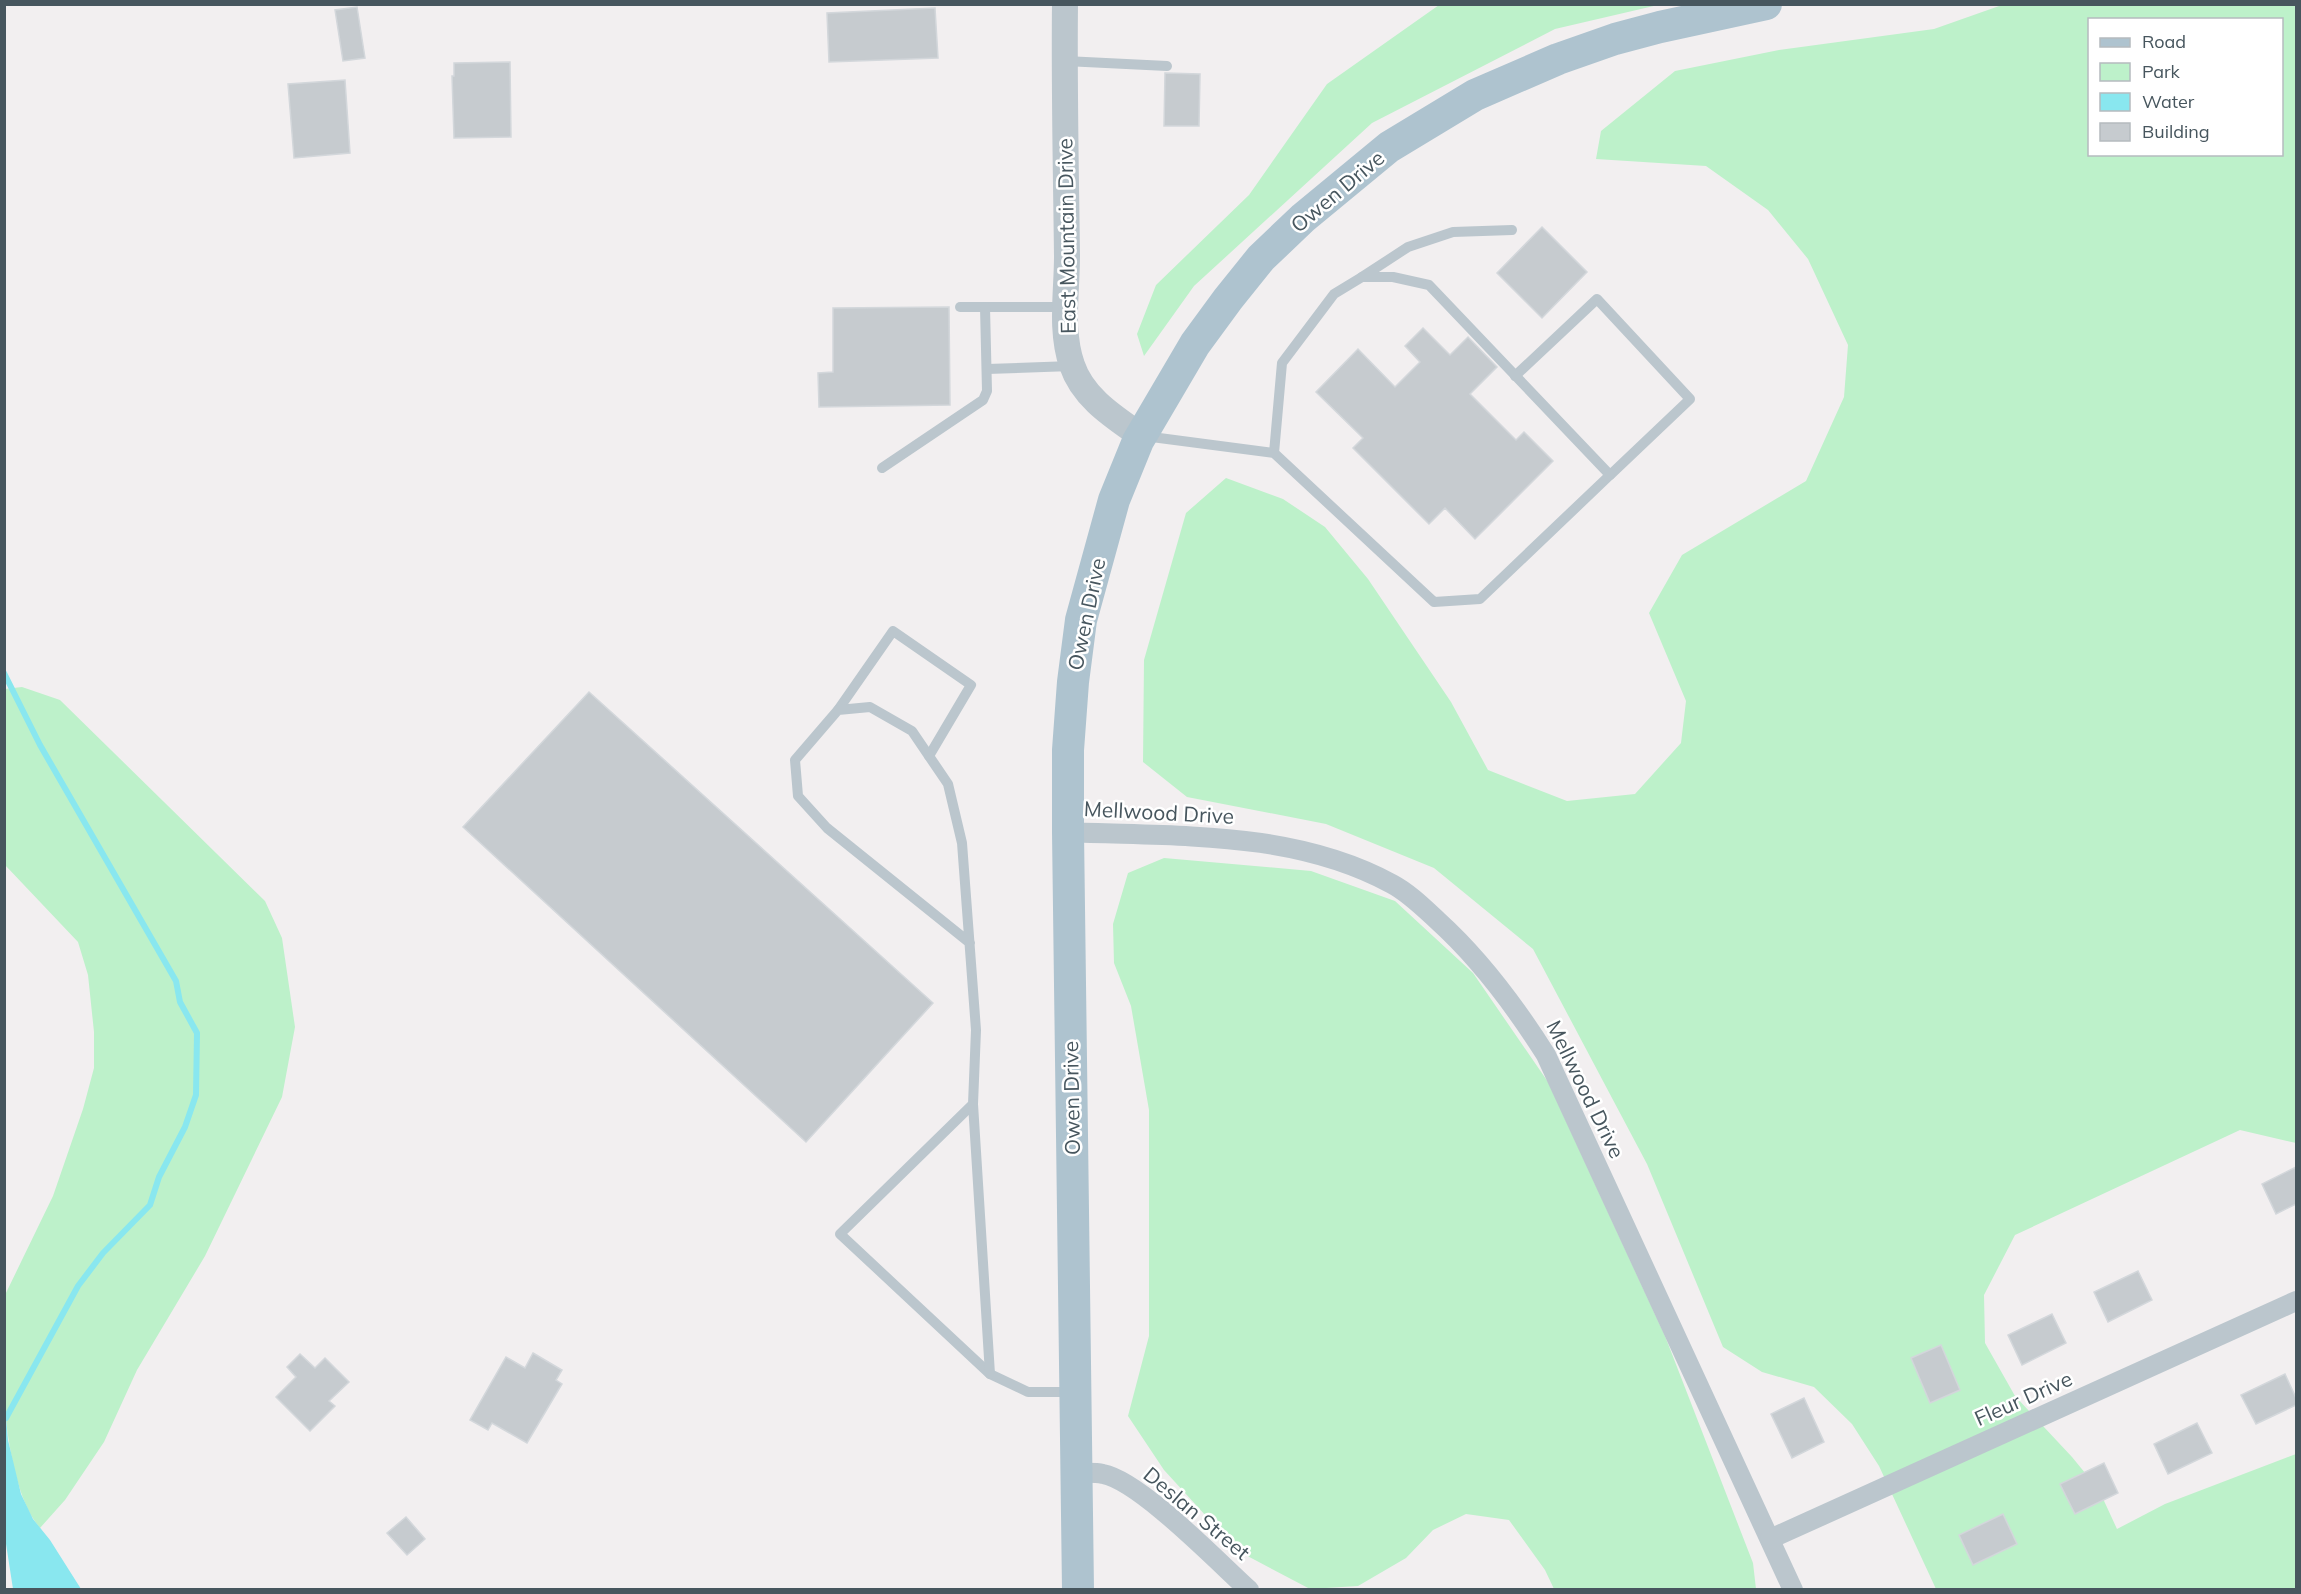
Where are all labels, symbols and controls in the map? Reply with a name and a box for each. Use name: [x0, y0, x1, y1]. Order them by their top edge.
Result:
legend: [2088, 18, 2283, 156]
text: Road: [2142, 30, 2186, 53]
text: Park: [2142, 60, 2181, 83]
text: Water: [2142, 90, 2195, 113]
text: Building: [2142, 120, 2210, 143]
street label: East Mountain Drive: [1051, 138, 1081, 334]
street label: Owen Drive: [1285, 144, 1389, 238]
street label: Owen Drive: [1061, 555, 1111, 673]
street label: Mellwood Drive: [1083, 795, 1235, 829]
street label: Mellwood Drive: [1541, 1016, 1631, 1162]
street label: Owen Drive: [1057, 1041, 1085, 1155]
street label: Fleur Drive: [1970, 1365, 2076, 1431]
street label: Deslan Street: [1138, 1461, 1256, 1565]

